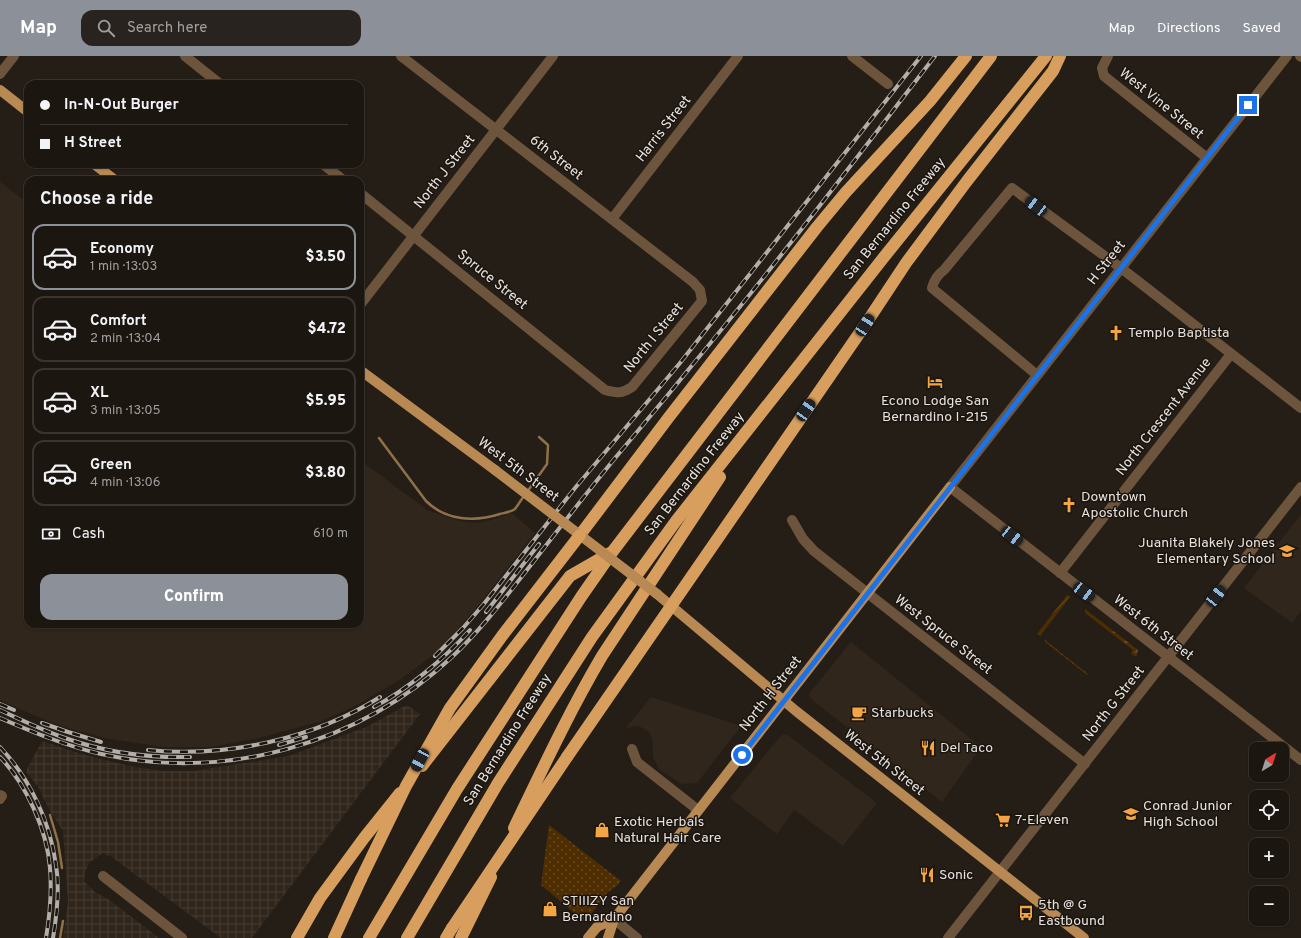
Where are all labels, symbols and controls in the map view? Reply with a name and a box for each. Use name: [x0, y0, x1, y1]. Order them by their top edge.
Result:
search box: [81, 10, 361, 46]
text: Map: [20, 16, 57, 40]
icon: search: [95, 17, 117, 39]
text: Search here: [127, 19, 207, 38]
text: Map: [1109, 20, 1135, 37]
text: Directions: [1157, 20, 1221, 37]
text: Saved: [1243, 20, 1281, 37]
street label: West Vine Street: [1115, 65, 1207, 143]
street label: Harris Street: [633, 92, 695, 166]
text: In-N-Out Burger: [64, 96, 179, 115]
route end: [1239, 96, 1257, 114]
street label: North J Street: [411, 132, 479, 212]
street label: 6th Street: [526, 132, 586, 184]
text: H Street: [64, 134, 122, 153]
street label: San Bernardino Freeway: [840, 154, 950, 284]
text: Choose a ride: [40, 188, 153, 211]
car: [1023, 194, 1049, 218]
street label: H Street: [1084, 237, 1130, 289]
icon: car: [42, 239, 78, 275]
text: Economy: [90, 240, 154, 259]
street label: Spruce Street: [453, 246, 531, 314]
text: $3.50: [306, 248, 346, 267]
text: 1 min · 13:03: [90, 259, 157, 275]
street label: North I Street: [621, 299, 687, 377]
icon: car: [42, 311, 78, 347]
text: Comfort: [90, 312, 147, 331]
car: [853, 312, 877, 338]
text: $4.72: [308, 320, 346, 339]
church icon: Templo Baptista: [1107, 324, 1125, 342]
place label: Templo Baptista: [1128, 325, 1229, 342]
text: 2 min · 13:04: [90, 331, 161, 347]
street label: North Crescent Avenue: [1113, 355, 1215, 479]
hotel icon: Econo Lodge San Bernardino I-215: [926, 373, 944, 391]
icon: car: [42, 383, 78, 419]
text: XL: [90, 384, 108, 403]
text: $5.95: [306, 392, 346, 411]
place label: Econo Lodge San Bernardino I-215: [881, 393, 989, 426]
car: [794, 397, 818, 423]
text: 3 min · 13:05: [90, 403, 161, 419]
street label: San Bernardino Freeway: [641, 409, 749, 539]
street label: West 5th Street: [474, 434, 562, 506]
icon: car: [42, 455, 78, 491]
text: Green: [90, 456, 132, 475]
text: $3.80: [305, 464, 346, 483]
text: 4 min · 13:06: [90, 475, 161, 491]
place label: Downtown Apostolic Church: [1081, 489, 1188, 522]
church icon: Downtown Apostolic Church: [1060, 496, 1078, 514]
icon: cash: [40, 523, 62, 545]
car: [999, 524, 1025, 548]
text: Cash: [72, 525, 105, 544]
text: 610 m: [313, 526, 348, 542]
place label: Juanita Blakely Jones Elementary School: [1138, 535, 1275, 568]
school or university icon: Juanita Blakely Jones Elementary School: [1278, 542, 1296, 560]
button: Confirm: [40, 574, 348, 620]
car: [1071, 580, 1097, 604]
car: [1204, 583, 1228, 609]
street label: West Spruce Street: [891, 591, 995, 679]
street label: West 6th Street: [1110, 591, 1196, 665]
street label: North H Street: [736, 653, 806, 735]
street label: North G Street: [1079, 663, 1149, 745]
street label: San Bernardino Freeway: [460, 671, 556, 809]
cafe icon: Starbucks: [850, 704, 868, 722]
place label: Starbucks: [871, 705, 934, 722]
street label: West 5th Street: [840, 726, 928, 800]
restaurant icon: Del Taco: [919, 739, 937, 757]
place label: Del Taco: [940, 740, 993, 757]
north arrow: [1249, 742, 1289, 782]
map controls: [1249, 742, 1289, 926]
route start: [733, 746, 751, 764]
car: [409, 747, 431, 773]
button: locate: [1249, 790, 1289, 830]
place label: Conrad Junior High School: [1143, 798, 1233, 831]
school or university icon: Conrad Junior High School: [1122, 805, 1140, 823]
supermarket icon: 7-Eleven: [994, 811, 1012, 829]
place label: 7-Eleven: [1015, 812, 1069, 829]
place label: Exotic Herbals Natural Hair Care: [614, 814, 721, 847]
shop icon: Exotic Herbals Natural Hair Care: [593, 821, 611, 839]
button: +: [1249, 838, 1289, 878]
restaurant icon: Sonic: [918, 866, 936, 884]
place label: Sonic: [939, 867, 973, 884]
button: −: [1249, 886, 1289, 926]
place label: STIIIZY San Bernardino: [562, 893, 634, 926]
place label: 5th @ G Eastbound: [1038, 897, 1105, 930]
shop icon: STIIIZY San Bernardino: [541, 900, 559, 918]
bus stop icon: 5th @ G Eastbound: [1017, 904, 1035, 922]

